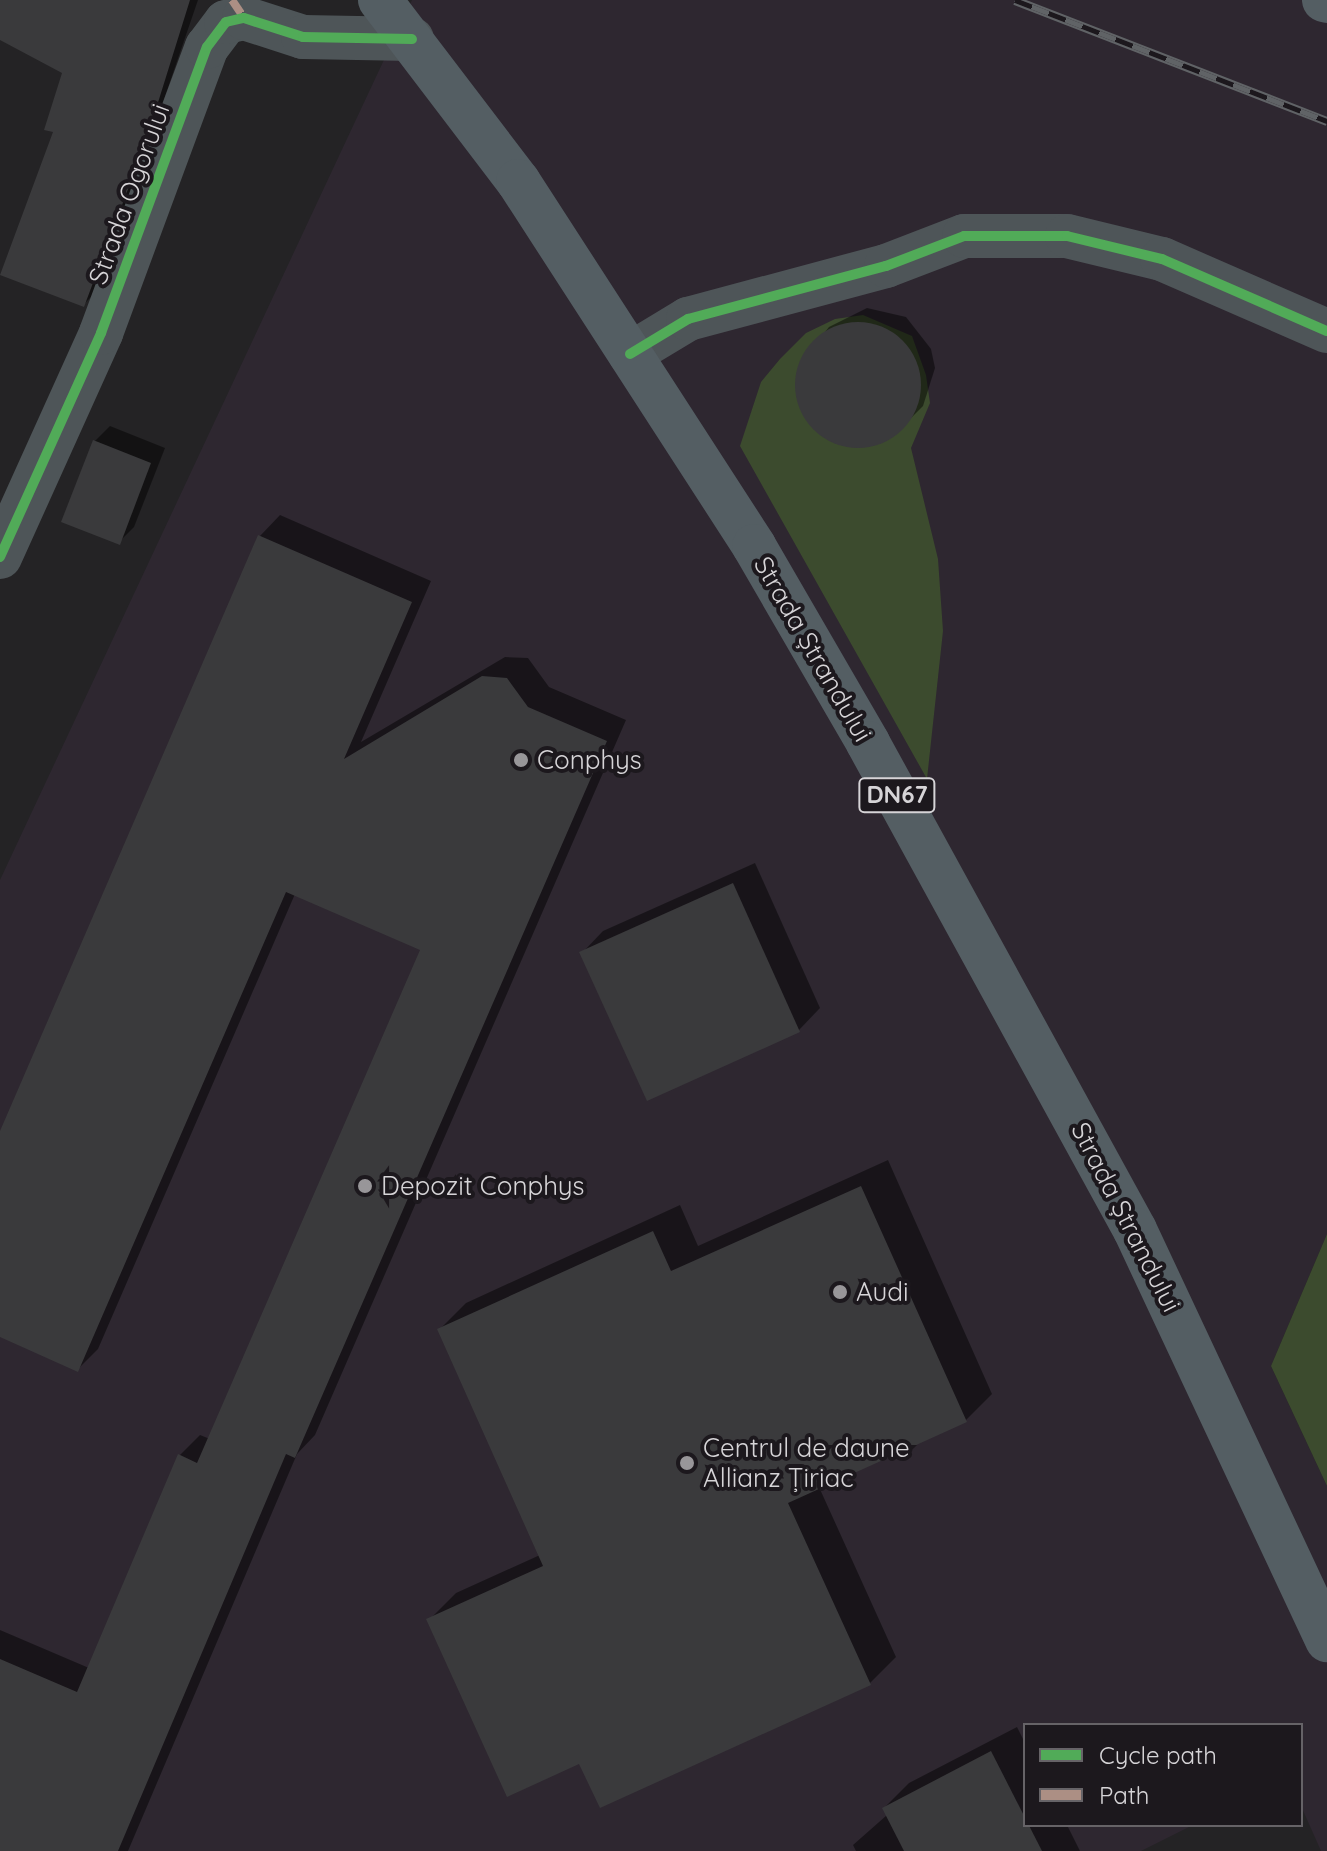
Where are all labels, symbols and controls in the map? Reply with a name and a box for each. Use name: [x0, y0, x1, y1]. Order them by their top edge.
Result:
street label: Strada Ogorului: [82, 99, 176, 289]
street label: Strada Ștrandului: [747, 551, 879, 747]
place label: Conphys: [537, 744, 642, 776]
marker: Conphys: [512, 751, 530, 769]
road number: DN67: [857, 775, 937, 815]
street label: Strada Ștrandului: [1065, 1117, 1187, 1317]
place label: Depozit Conphys: [381, 1170, 585, 1202]
marker: Depozit Conphys: [356, 1177, 374, 1195]
place label: Audi: [856, 1276, 909, 1308]
marker: Audi: [831, 1283, 849, 1301]
place label: Centrul de daune Allianz Țiriac: [703, 1432, 910, 1494]
marker: Centrul de daune Allianz Țiriac: [678, 1454, 696, 1472]
legend: [1023, 1723, 1303, 1827]
text: Cycle path: [1099, 1740, 1217, 1770]
text: Path: [1099, 1780, 1150, 1810]

